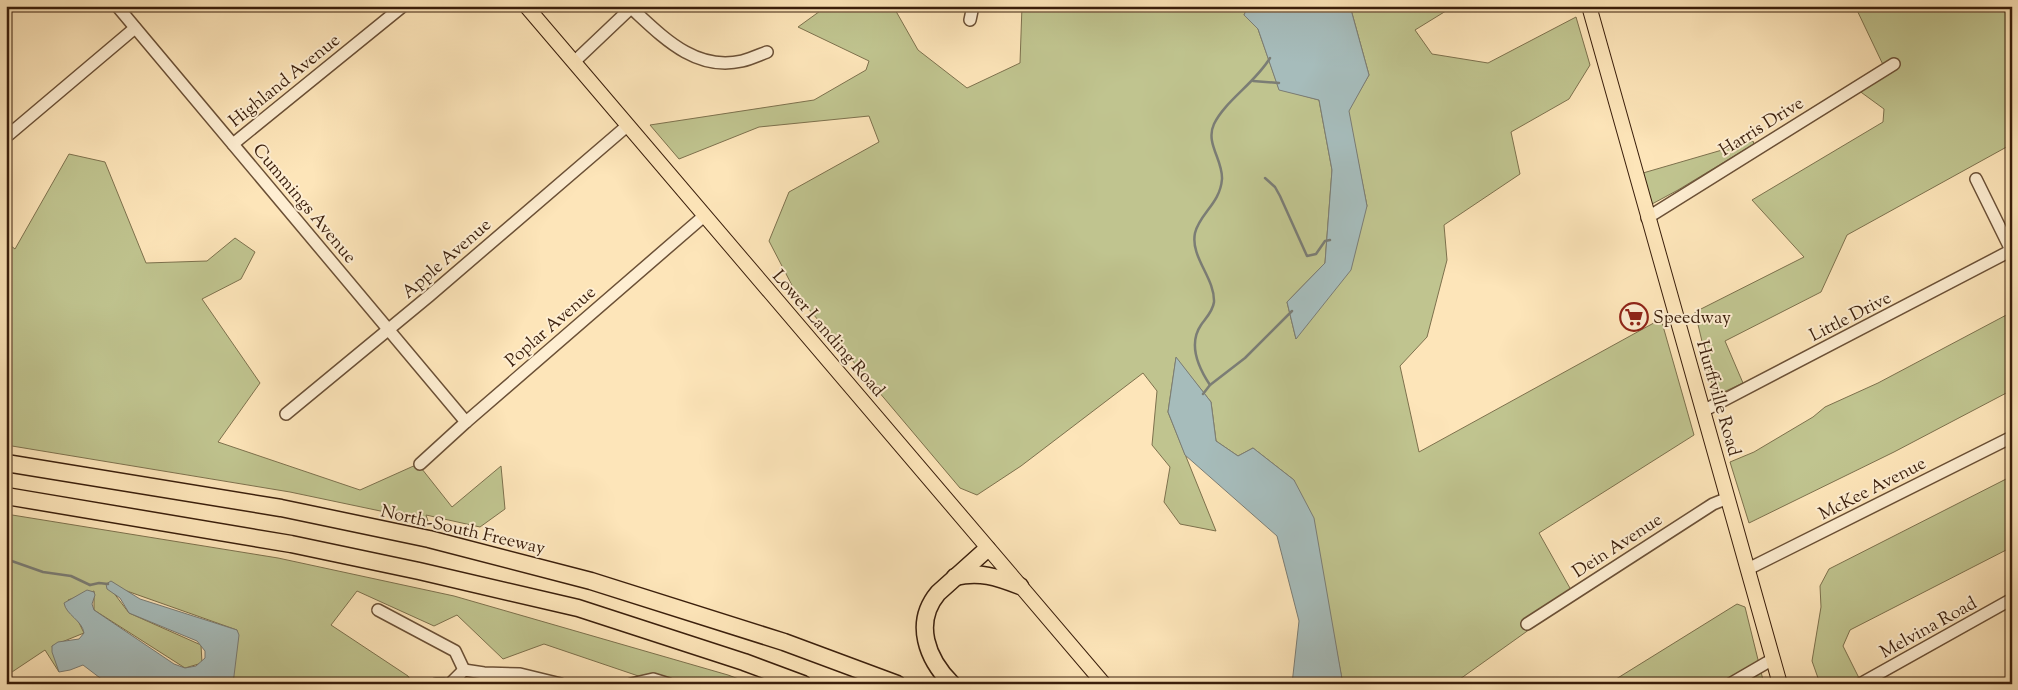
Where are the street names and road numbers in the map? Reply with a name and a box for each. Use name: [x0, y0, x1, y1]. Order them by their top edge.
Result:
street label: Highland Avenue: [224, 28, 346, 135]
street label: Harris Drive: [1715, 91, 1809, 164]
street label: Cummings Avenue: [245, 139, 362, 270]
street label: Apple Avenue: [397, 213, 498, 306]
street label: Lower Landing Road: [765, 265, 890, 403]
street label: Poplar Avenue: [500, 281, 602, 374]
street label: Little Drive: [1806, 286, 1896, 349]
street label: Hurffville Road: [1688, 338, 1746, 460]
street label: McKee Avenue: [1815, 452, 1931, 528]
street label: North-South Freeway: [378, 499, 547, 563]
street label: Dein Avenue: [1568, 508, 1668, 585]
street label: Melvina Road: [1876, 591, 1982, 666]

